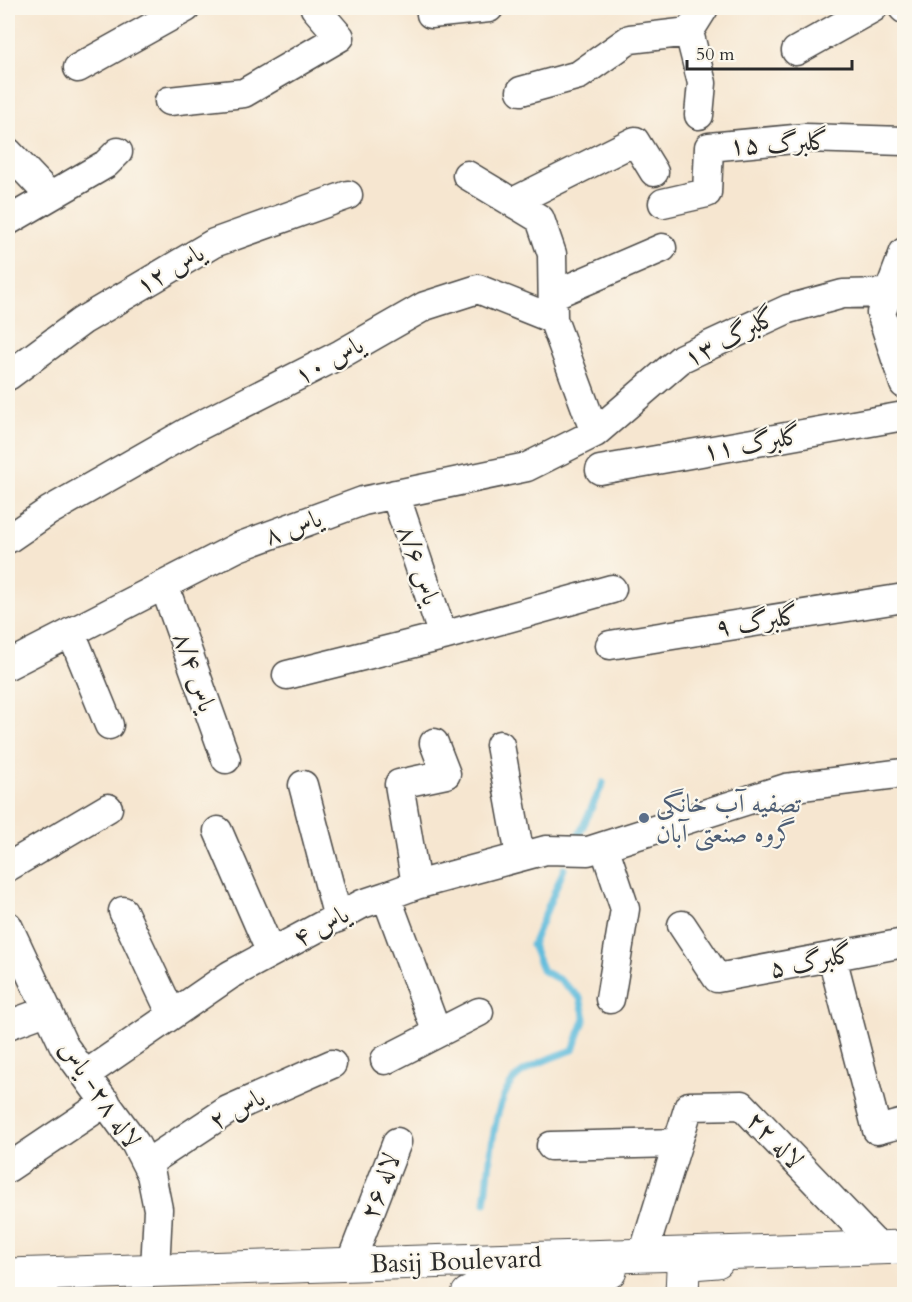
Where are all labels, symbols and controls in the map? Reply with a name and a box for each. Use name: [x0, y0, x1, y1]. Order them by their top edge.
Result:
scale bar: [687, 33, 852, 71]
text: 50 m: [696, 42, 735, 67]
street label: گلبرگ ۱۵: [728, 123, 830, 163]
street label: یاس ۱۲: [129, 234, 213, 303]
street label: گلبرگ ۱۳: [678, 299, 782, 375]
street label: یاس ۱۰: [288, 326, 372, 393]
street label: گلبرگ ۱۱: [700, 417, 804, 469]
street label: یاس ۸: [259, 500, 329, 554]
street label: یاس ۸/۶: [389, 520, 450, 612]
street label: گلبرگ ۹: [713, 597, 801, 645]
street label: یاس ۸/۴: [165, 627, 226, 719]
place label: تصفیه آب خانگی گروه صنعتی آبان: [656, 786, 802, 852]
marker: تصفیه آب خانگی گروه صنعتی آبان: [637, 811, 651, 825]
street label: یاس ۴: [287, 896, 357, 955]
street label: گلبرگ ۵: [766, 936, 856, 986]
street label: لاله ۲۸- یاس: [51, 1033, 149, 1155]
street label: یاس ۲: [203, 1079, 273, 1138]
street label: لاله ۲۲: [739, 1103, 811, 1177]
street label: لاله ۲۶: [351, 1148, 409, 1224]
street label: Basij Boulevard: [370, 1241, 542, 1281]

